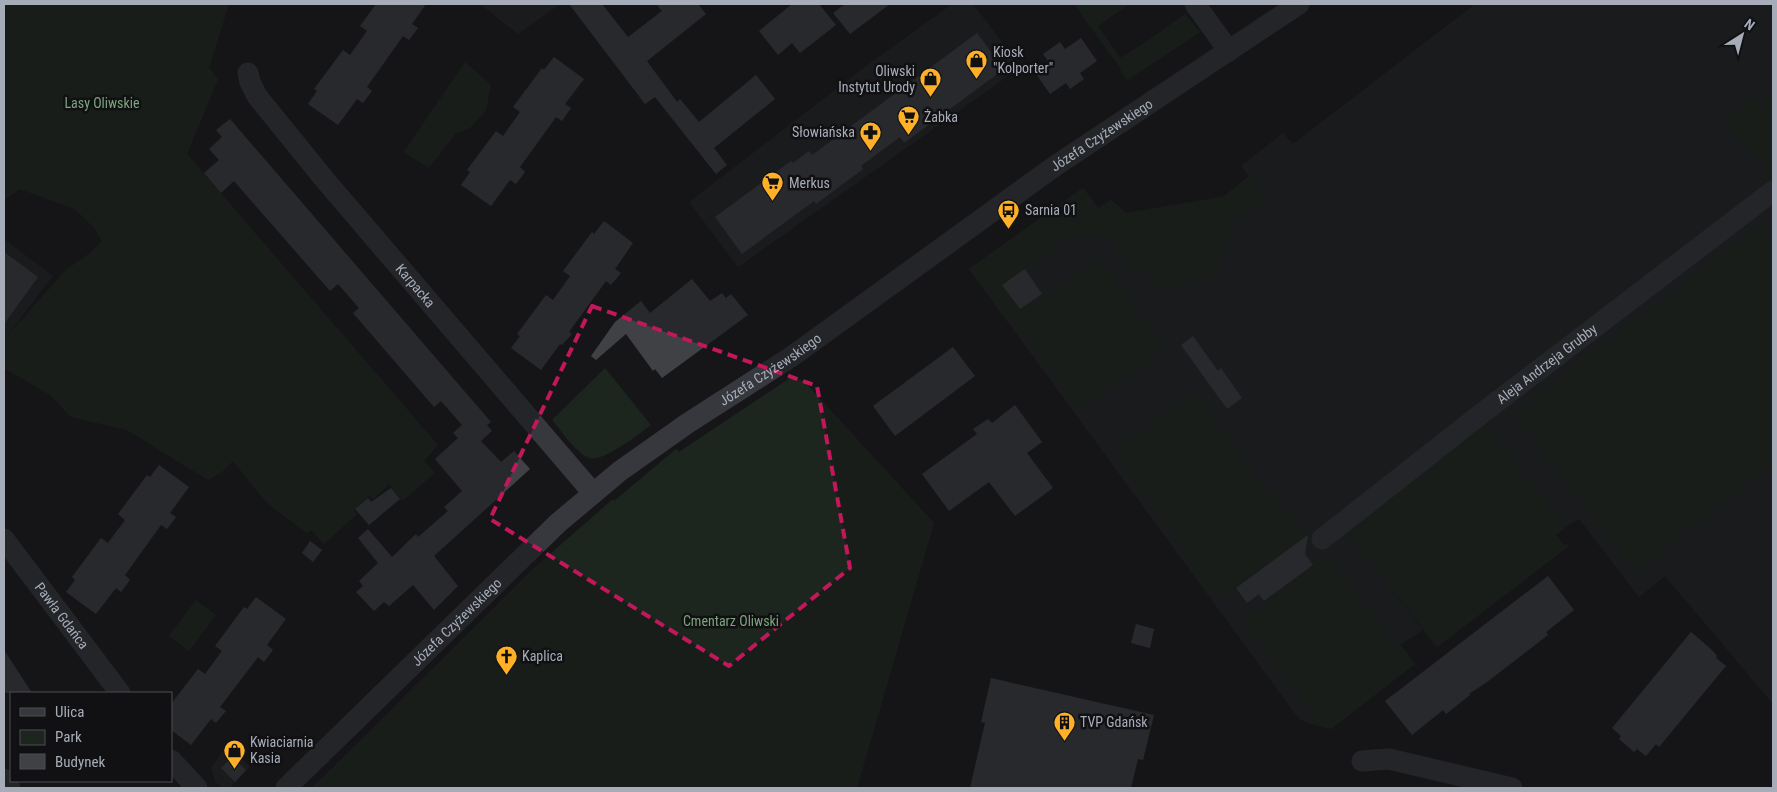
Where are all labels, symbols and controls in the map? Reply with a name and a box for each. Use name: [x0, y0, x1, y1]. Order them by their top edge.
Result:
north arrow: [1717, 10, 1767, 60]
text: N: [1741, 15, 1758, 33]
place label: Kiosk "Kolporter": [993, 44, 1053, 76]
shop icon: Kiosk "Kolporter": [965, 48, 989, 79]
place label: Oliwski Instytut Urody: [838, 63, 915, 95]
shop icon: Oliwski Instytut Urody: [919, 67, 943, 98]
park label: Lasy Oliwskie: [64, 95, 140, 111]
street label: Józefa Czyżewskiego: [1048, 96, 1155, 175]
supermarket icon: Żabka: [896, 105, 920, 136]
place label: Żabka: [924, 109, 958, 125]
pharmacy icon: Słowiańska: [859, 120, 883, 151]
place label: Słowiańska: [792, 124, 855, 140]
supermarket icon: Merkus: [761, 171, 785, 202]
place label: Merkus: [789, 175, 830, 191]
bus stop icon: Sarnia 01: [997, 198, 1021, 229]
place label: Sarnia 01: [1025, 202, 1077, 218]
street label: Karpacka: [393, 261, 438, 310]
street label: Aleja Andrzeja Grubby: [1494, 320, 1600, 407]
street label: Józefa Czyżewskiego: [716, 330, 824, 409]
street label: Józefa Czyżewskiego: [408, 575, 505, 669]
street label: Pawła Gdańca: [32, 579, 92, 652]
park label: Cmentarz Oliwski: [683, 613, 779, 629]
church icon: Kaplica: [494, 644, 518, 675]
place label: Kaplica: [522, 648, 563, 664]
legend: [10, 692, 172, 782]
text: Ulica: [55, 703, 84, 721]
building icon: TVP Gdańsk: [1052, 710, 1076, 741]
place label: TVP Gdańsk: [1080, 714, 1148, 730]
text: Park: [55, 728, 82, 746]
place label: Kwiaciarnia Kasia: [250, 734, 314, 766]
shop icon: Kwiaciarnia Kasia: [222, 738, 246, 769]
text: Budynek: [55, 753, 105, 771]

